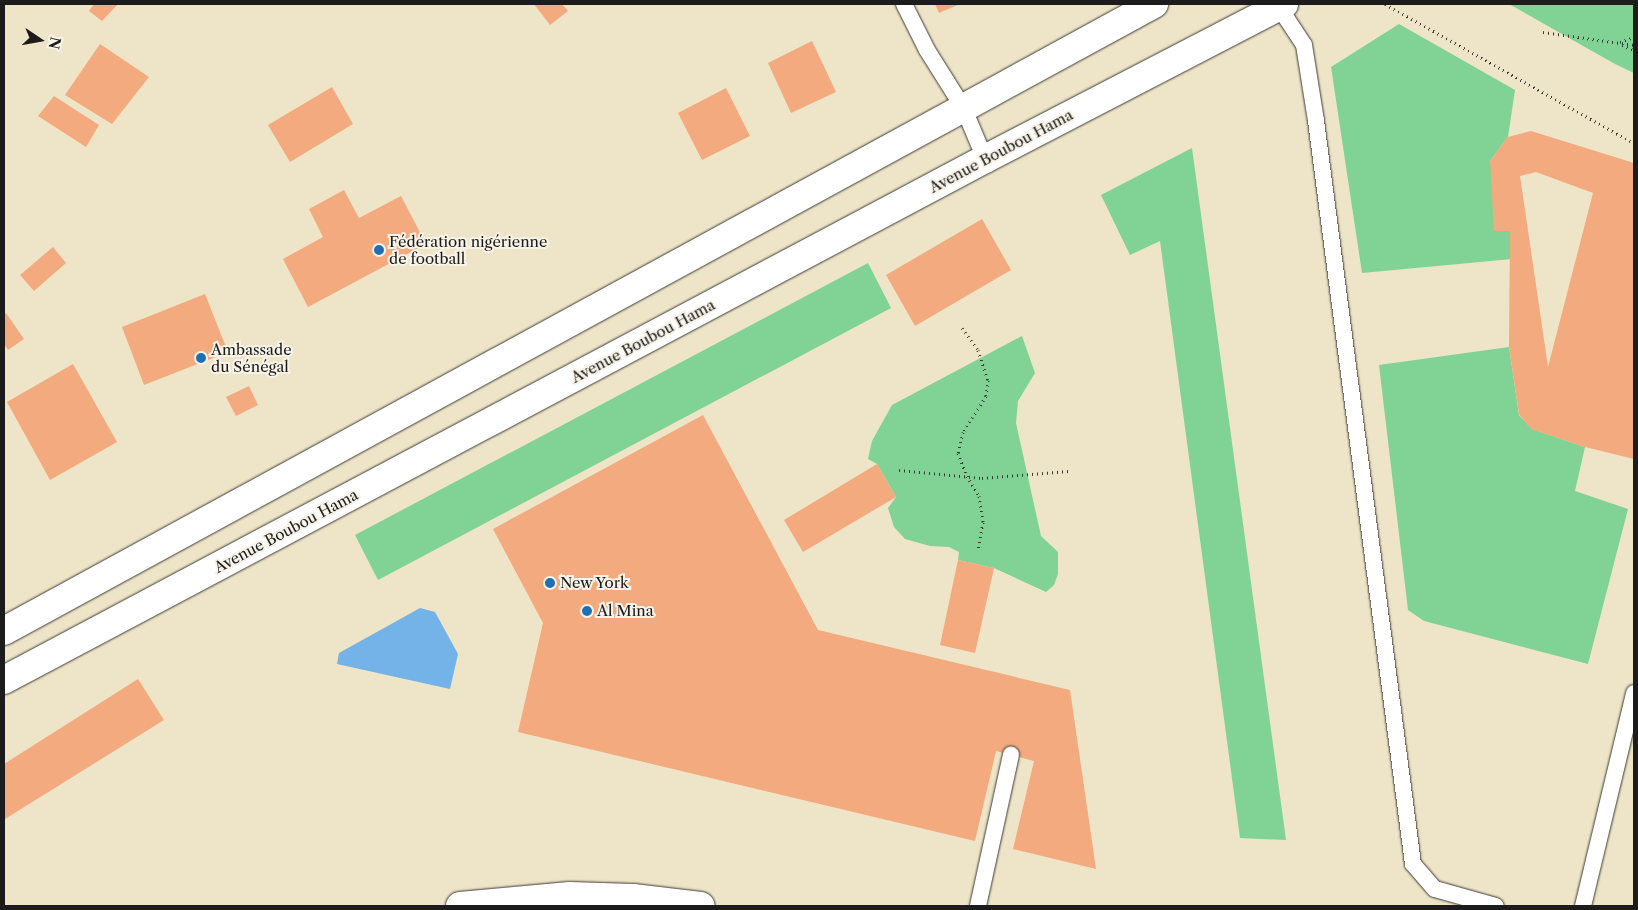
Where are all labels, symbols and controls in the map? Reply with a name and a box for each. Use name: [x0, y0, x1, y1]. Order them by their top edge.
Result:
north arrow: [15, 15, 65, 65]
text: N: [45, 35, 65, 51]
street label: Avenue Boubou Hama: [926, 105, 1076, 197]
place label: Fédération nigérienne de football: [389, 232, 547, 267]
marker: Fédération nigérienne de football: [373, 244, 385, 256]
street label: Avenue Boubou Hama: [568, 295, 718, 387]
place label: Ambassade du Sénégal: [211, 340, 292, 375]
marker: Ambassade du Sénégal: [195, 352, 207, 364]
street label: Avenue Boubou Hama: [211, 485, 361, 577]
place label: New York: [560, 574, 630, 592]
marker: New York: [544, 577, 556, 589]
place label: Al Mina: [597, 602, 654, 620]
marker: Al Mina: [581, 605, 593, 617]

